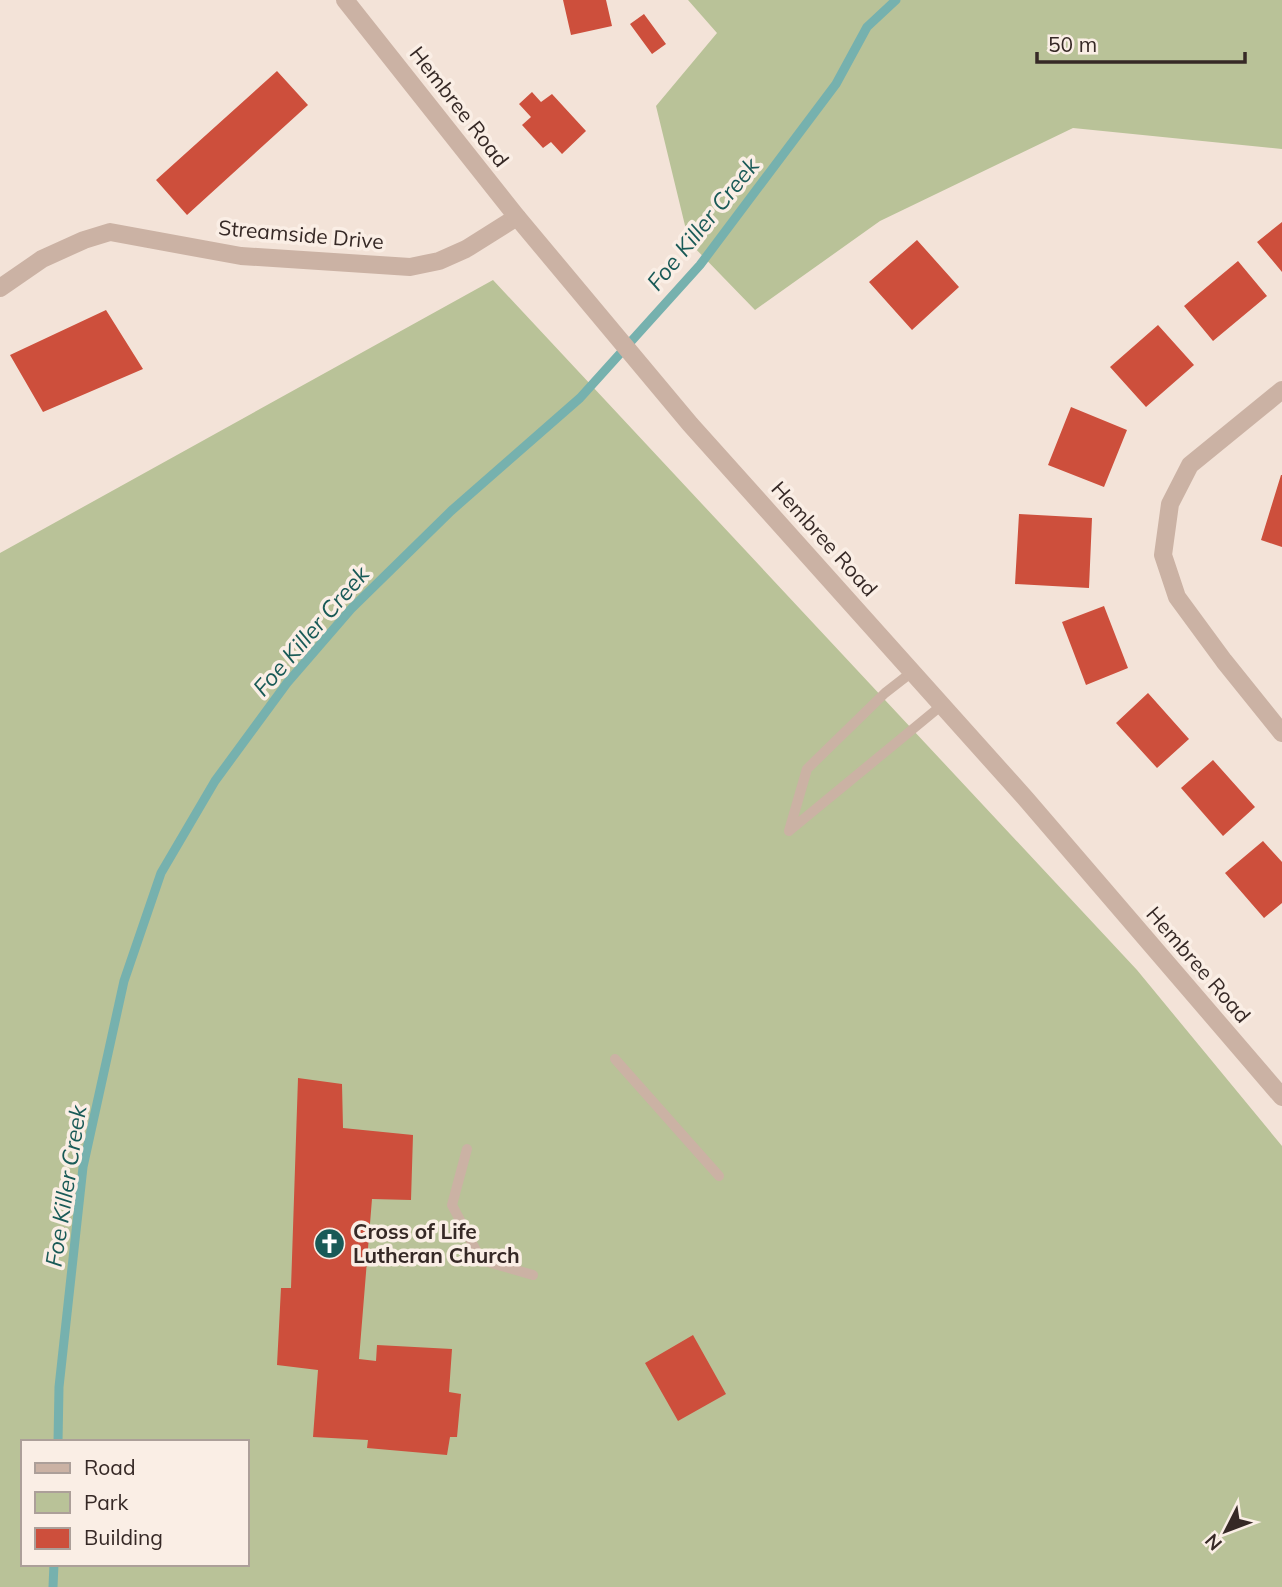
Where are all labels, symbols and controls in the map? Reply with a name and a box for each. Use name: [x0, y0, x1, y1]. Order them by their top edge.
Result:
scale bar: [1037, 21, 1245, 65]
text: 50 m: [1048, 31, 1097, 57]
street label: Hembree Road: [405, 41, 515, 172]
water label: Foe Killer Creek: [640, 150, 766, 296]
street label: Streamside Drive: [217, 214, 385, 254]
street label: Hembree Road: [766, 475, 883, 601]
water label: Foe Killer Creek: [246, 559, 376, 702]
street label: Hembree Road: [1141, 901, 1256, 1028]
water label: Foe Killer Creek: [38, 1102, 93, 1269]
place label: Cross of Life Lutheran Church: [353, 1218, 520, 1268]
church icon: Cross of Life Lutheran Church: [313, 1227, 347, 1261]
legend: [21, 1440, 248, 1566]
text: Road: [84, 1454, 135, 1480]
text: Park: [84, 1489, 128, 1515]
north arrow: [1191, 1496, 1261, 1566]
text: Building: [84, 1524, 163, 1550]
text: N: [1200, 1529, 1227, 1556]

